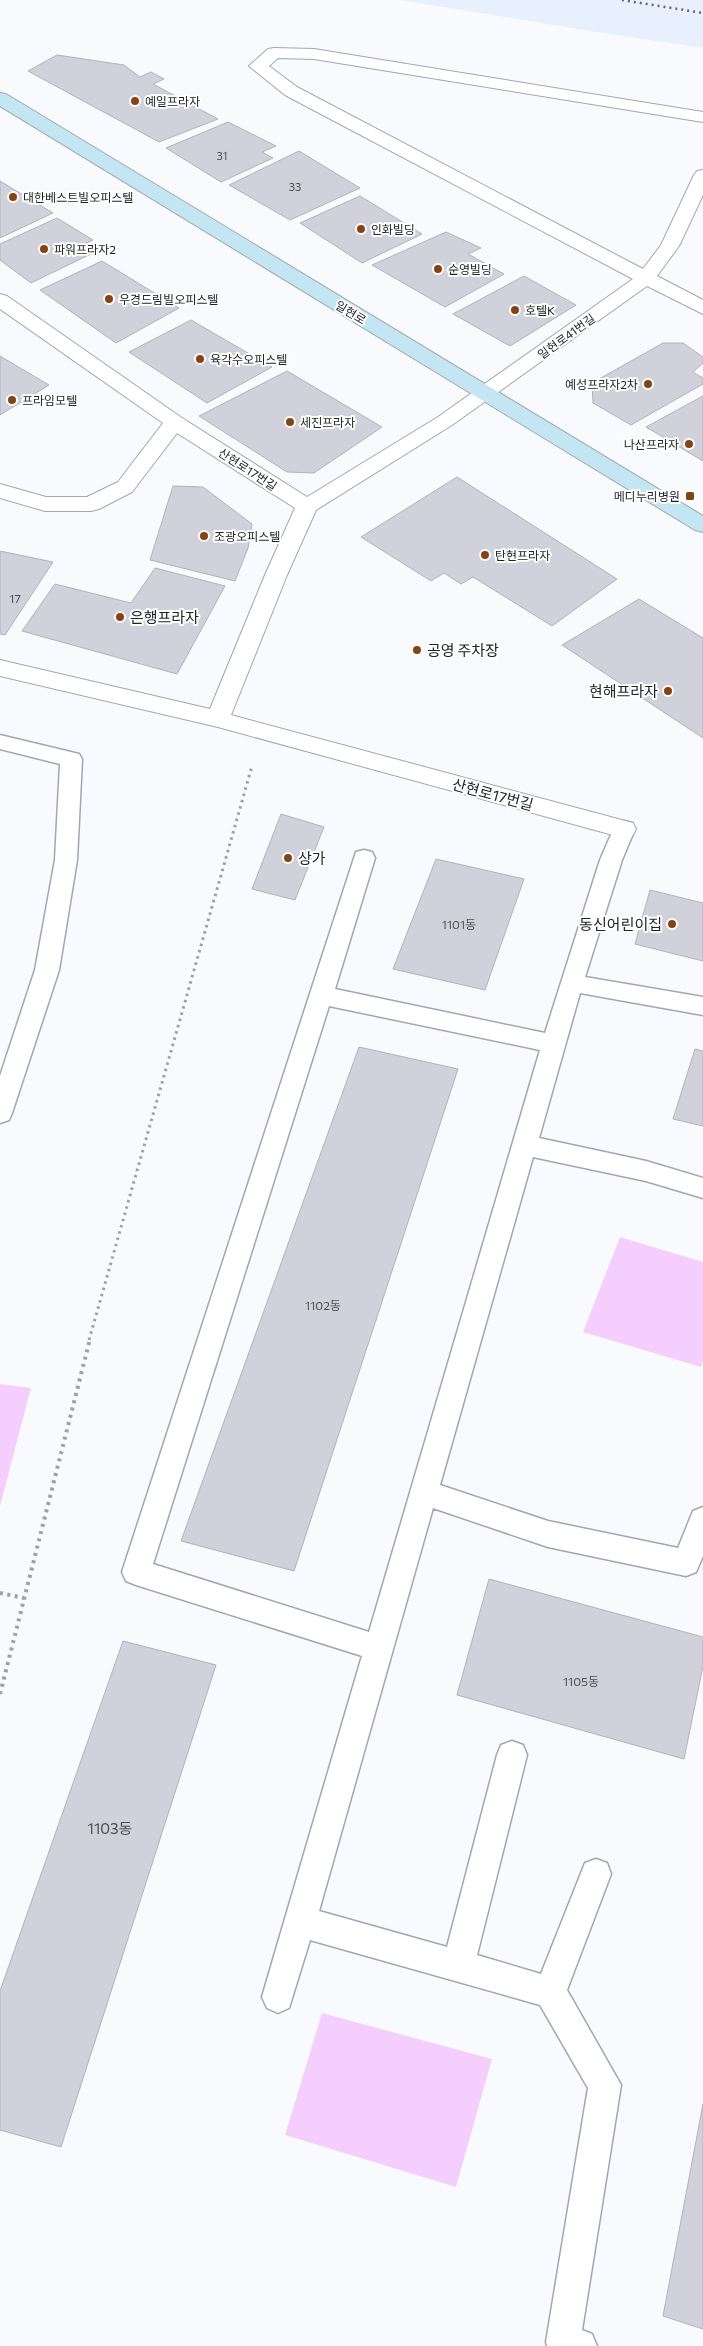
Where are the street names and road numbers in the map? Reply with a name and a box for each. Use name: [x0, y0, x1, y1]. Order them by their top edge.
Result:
street label: 일현로: [333, 297, 369, 327]
street label: 일현로41번길: [535, 311, 597, 361]
street label: 산현로17번길: [216, 445, 280, 493]
street label: 산현로17번길: [450, 775, 536, 813]

